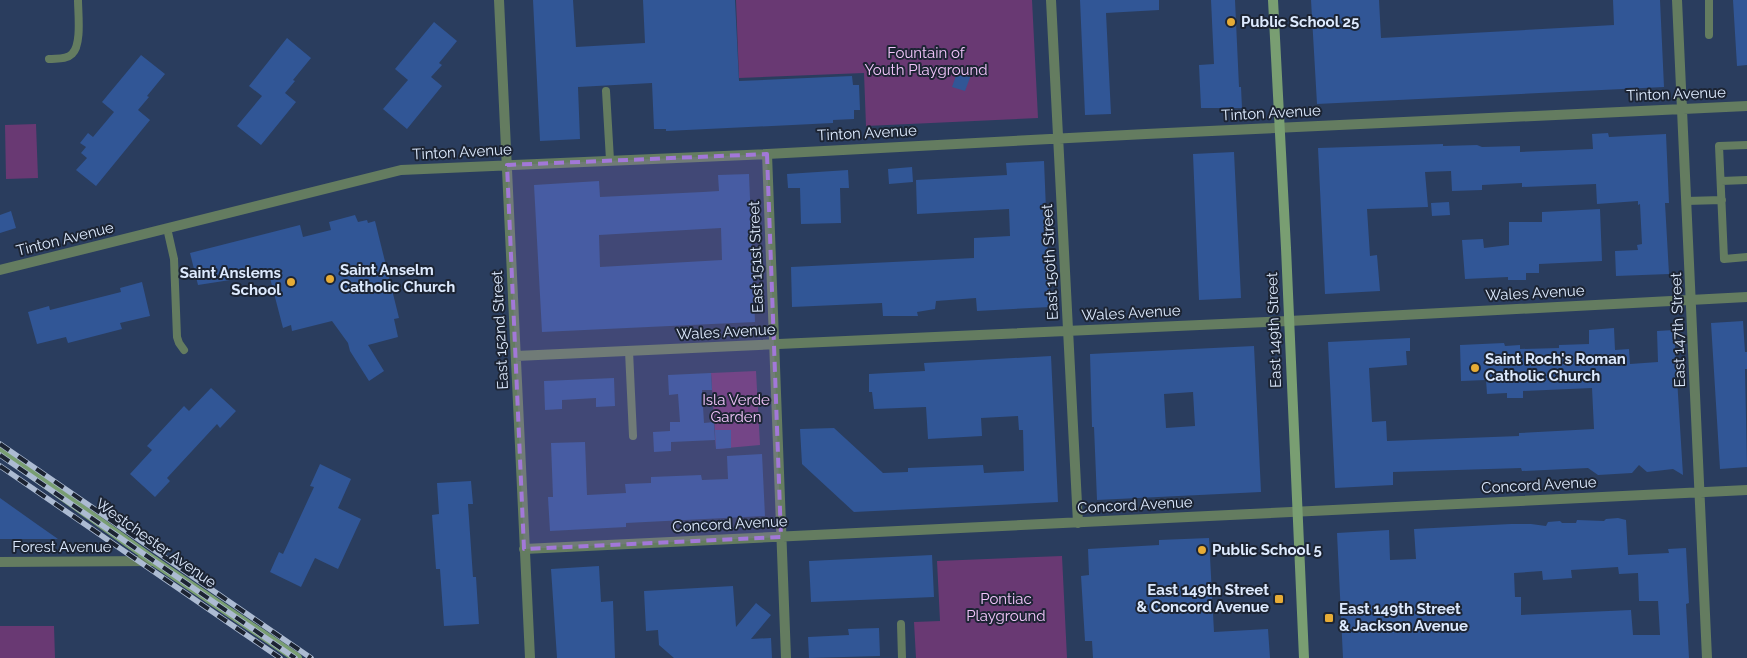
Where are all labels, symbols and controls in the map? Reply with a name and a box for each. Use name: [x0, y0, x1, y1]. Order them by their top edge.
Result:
place label: Public School 25: [1241, 13, 1359, 31]
marker: Public School 25: [1225, 16, 1237, 28]
park label: Fountain of Youth Playground: [864, 44, 988, 79]
street label: Tinton Avenue: [1626, 83, 1726, 105]
street label: Tinton Avenue: [1221, 101, 1321, 125]
street label: Tinton Avenue: [817, 121, 917, 145]
street label: Tinton Avenue: [412, 140, 512, 164]
street label: East 151st Street: [745, 201, 767, 313]
street label: East 150th Street: [1038, 203, 1062, 321]
street label: Tinton Avenue: [14, 218, 116, 260]
place label: Saint Anselm Catholic Church: [340, 261, 455, 296]
place label: Saint Anslems School: [180, 264, 281, 299]
street label: East 152nd Street: [488, 270, 512, 390]
street label: East 149th Street: [1263, 272, 1285, 388]
street label: East 147th Street: [1667, 272, 1689, 388]
marker: Saint Anselm Catholic Church: [324, 273, 336, 285]
marker: Saint Anslems School: [285, 276, 297, 288]
street label: Wales Avenue: [1485, 281, 1585, 305]
street label: Wales Avenue: [1081, 301, 1181, 325]
street label: Wales Avenue: [676, 320, 776, 344]
place label: Saint Roch's Roman Catholic Church: [1485, 350, 1626, 385]
marker: Saint Roch's Roman Catholic Church: [1469, 362, 1481, 374]
park label: Isla Verde Garden: [702, 391, 770, 426]
street label: Concord Avenue: [1481, 473, 1597, 497]
street label: Concord Avenue: [1077, 493, 1193, 517]
street label: Westchester Avenue: [92, 495, 220, 592]
street label: Concord Avenue: [672, 512, 788, 536]
street label: Forest Avenue: [12, 538, 112, 556]
place label: Public School 5: [1212, 541, 1322, 559]
marker: Public School 5: [1196, 544, 1208, 556]
place label: East 149th Street & Concord Avenue: [1136, 581, 1269, 616]
park label: Pontiac Playground: [966, 590, 1046, 625]
marker: East 149th Street & Concord Avenue: [1273, 593, 1285, 605]
place label: East 149th Street & Jackson Avenue: [1339, 600, 1468, 635]
marker: East 149th Street & Jackson Avenue: [1323, 612, 1335, 624]

